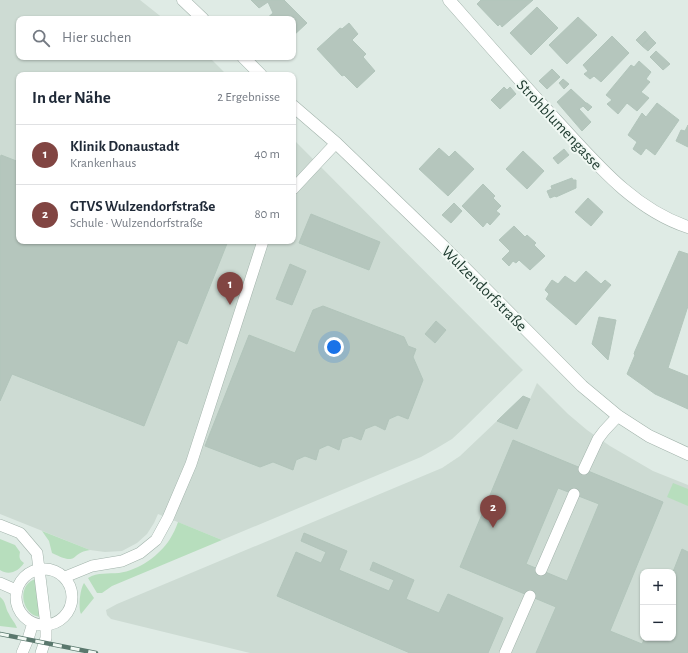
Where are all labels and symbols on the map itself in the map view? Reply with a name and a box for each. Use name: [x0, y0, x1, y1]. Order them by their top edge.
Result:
street label: Strohblumengasse: [514, 77, 605, 173]
street label: Wulzendorfstraße: [439, 243, 530, 334]
pin: 1: [217, 272, 243, 305]
your location: [324, 337, 344, 357]
pin: 2: [480, 495, 506, 528]

